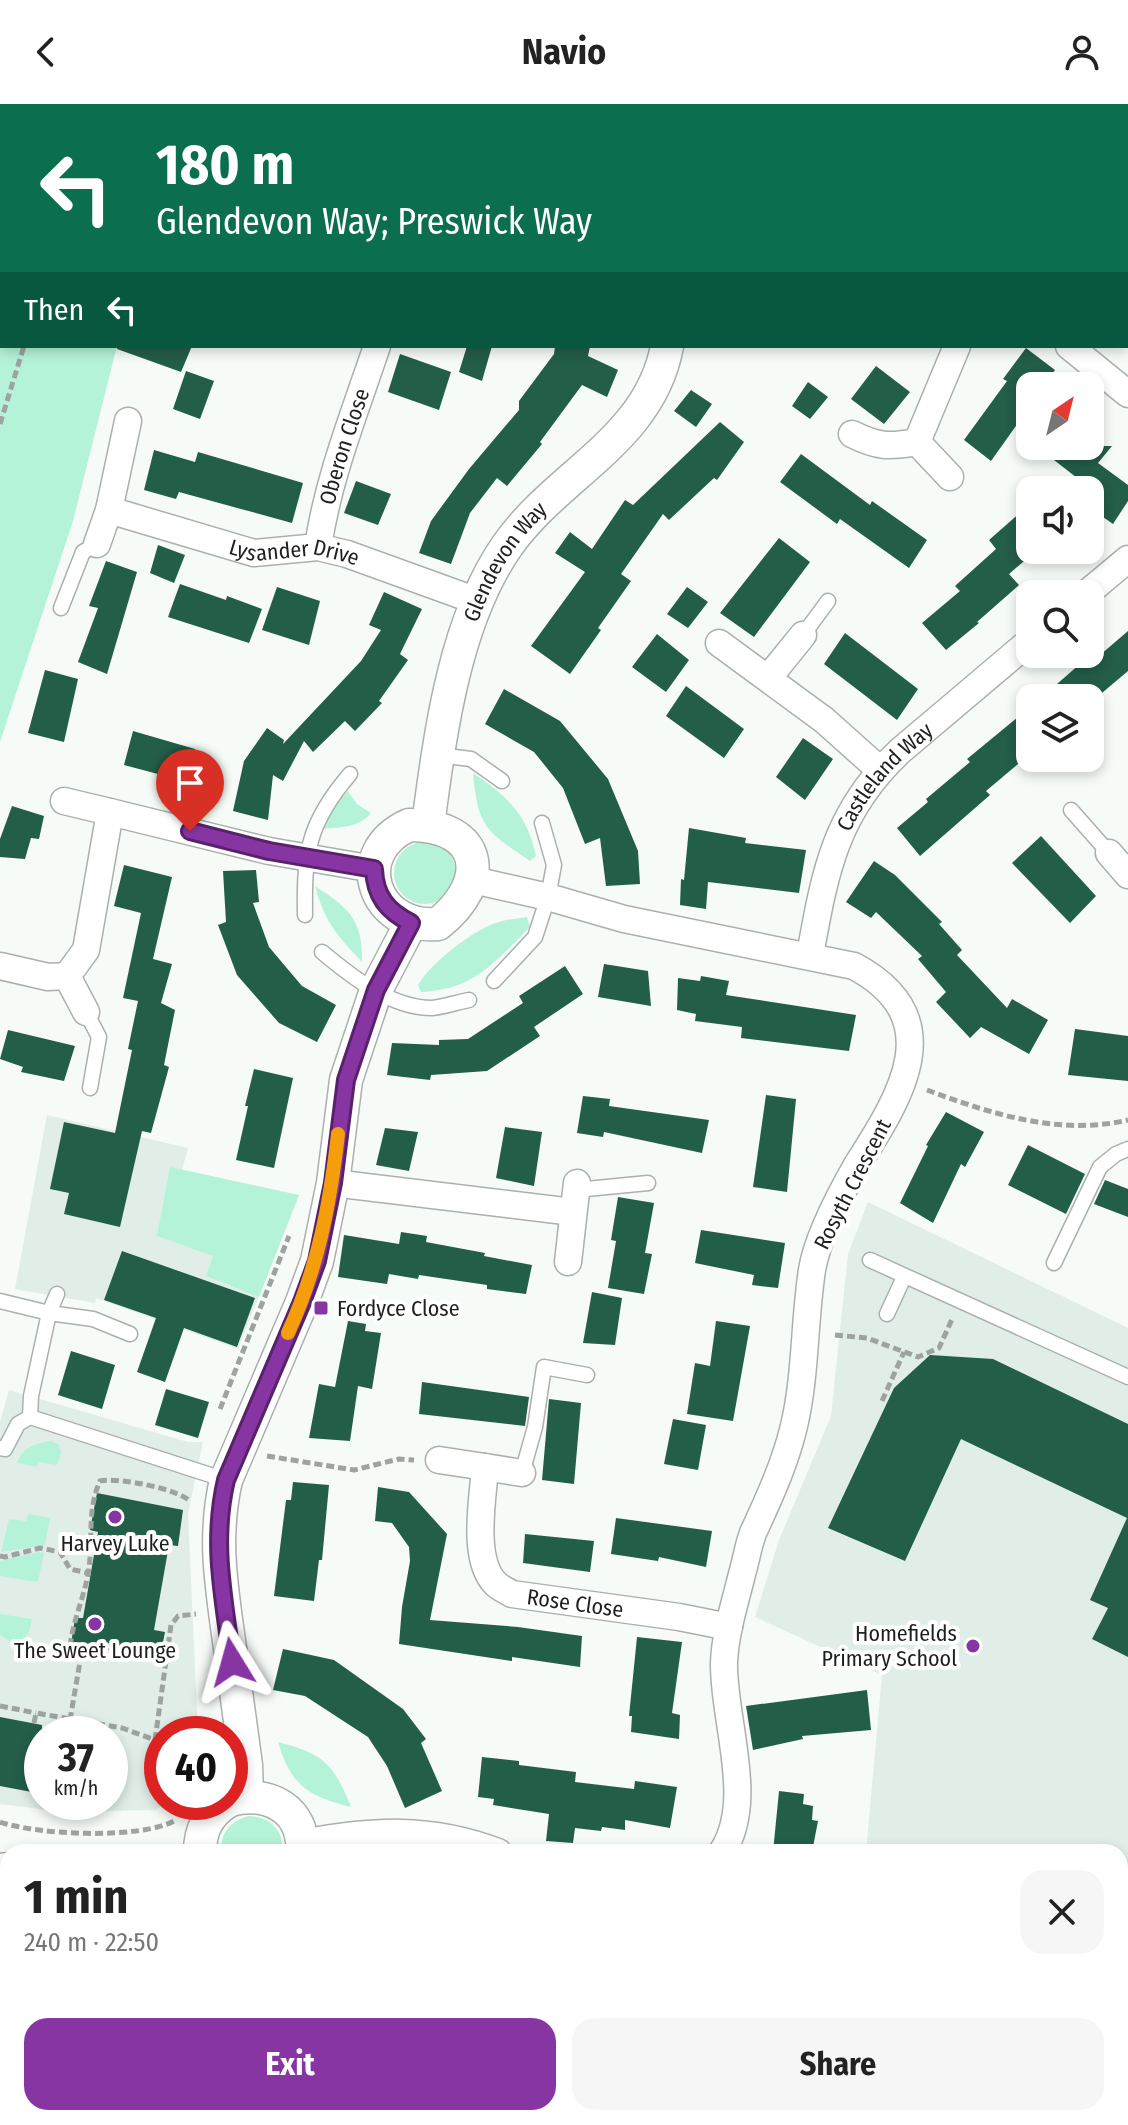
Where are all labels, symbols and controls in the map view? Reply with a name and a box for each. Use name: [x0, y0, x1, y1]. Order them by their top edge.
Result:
icon: back: [24, 30, 68, 74]
text: Navio: [522, 30, 606, 74]
icon: person: [1060, 30, 1104, 74]
text: 180 m: [156, 132, 294, 199]
icon: left: [24, 136, 128, 240]
text: Glendevon Way; Preswick Way: [156, 200, 592, 244]
icon: left: [100, 288, 144, 332]
text: Then: [24, 292, 84, 328]
north arrow: [1016, 372, 1104, 460]
map controls: [1016, 372, 1104, 772]
street label: Oberon Close: [314, 385, 375, 507]
button: sound: [1016, 476, 1104, 564]
street label: Glendevon Way: [458, 496, 552, 625]
street label: Lysander Drive: [226, 533, 363, 571]
button: search: [1016, 580, 1104, 668]
button: layers: [1016, 684, 1104, 772]
street label: Castleland Way: [831, 716, 938, 835]
pin: [156, 749, 224, 831]
icon: arrive: [168, 761, 212, 805]
street label: Rosyth Crescent: [808, 1114, 897, 1254]
place label: Fordyce Close: [337, 1295, 460, 1322]
marker: Fordyce Close: [312, 1299, 330, 1317]
marker: Harvey Luke: [106, 1508, 124, 1526]
place label: Harvey Luke: [60, 1530, 170, 1557]
street label: Rose Close: [525, 1583, 625, 1623]
marker: The Sweet Lounge: [86, 1615, 104, 1633]
position arrow: [190, 1620, 274, 1704]
place label: Homefields Primary School: [821, 1620, 957, 1672]
place label: The Sweet Lounge: [14, 1637, 176, 1664]
marker: Homefields Primary School: [964, 1637, 982, 1655]
speed limit sign: 40: [144, 1716, 248, 1820]
text: 37: [58, 1734, 94, 1782]
text: km/h: [54, 1776, 98, 1800]
text: 1 min: [24, 1868, 129, 1926]
button: close: [1020, 1870, 1104, 1954]
text: 240 m · 22:50: [24, 1927, 159, 1958]
button: Exit: [24, 2018, 556, 2110]
button: Share: [572, 2018, 1104, 2110]

